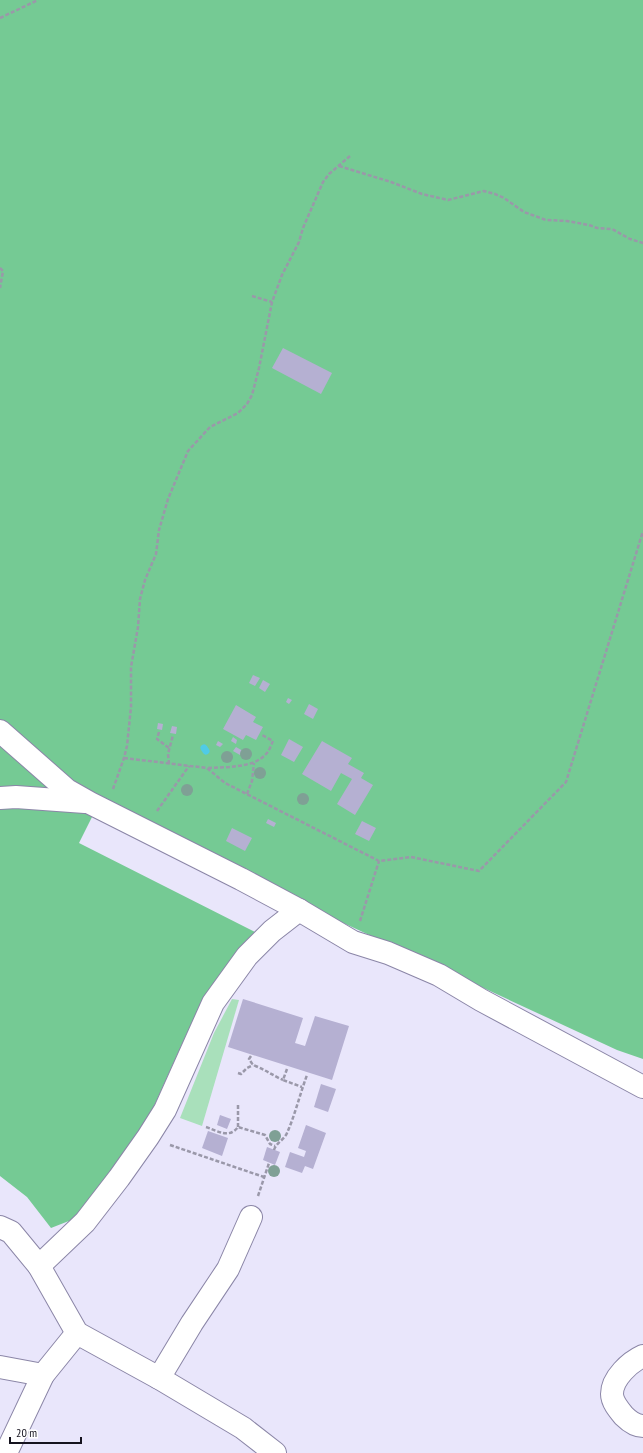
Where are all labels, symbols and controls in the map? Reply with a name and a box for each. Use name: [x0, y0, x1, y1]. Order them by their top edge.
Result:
scale bar: [10, 1419, 81, 1445]
text: 20 m: [16, 1425, 37, 1440]

